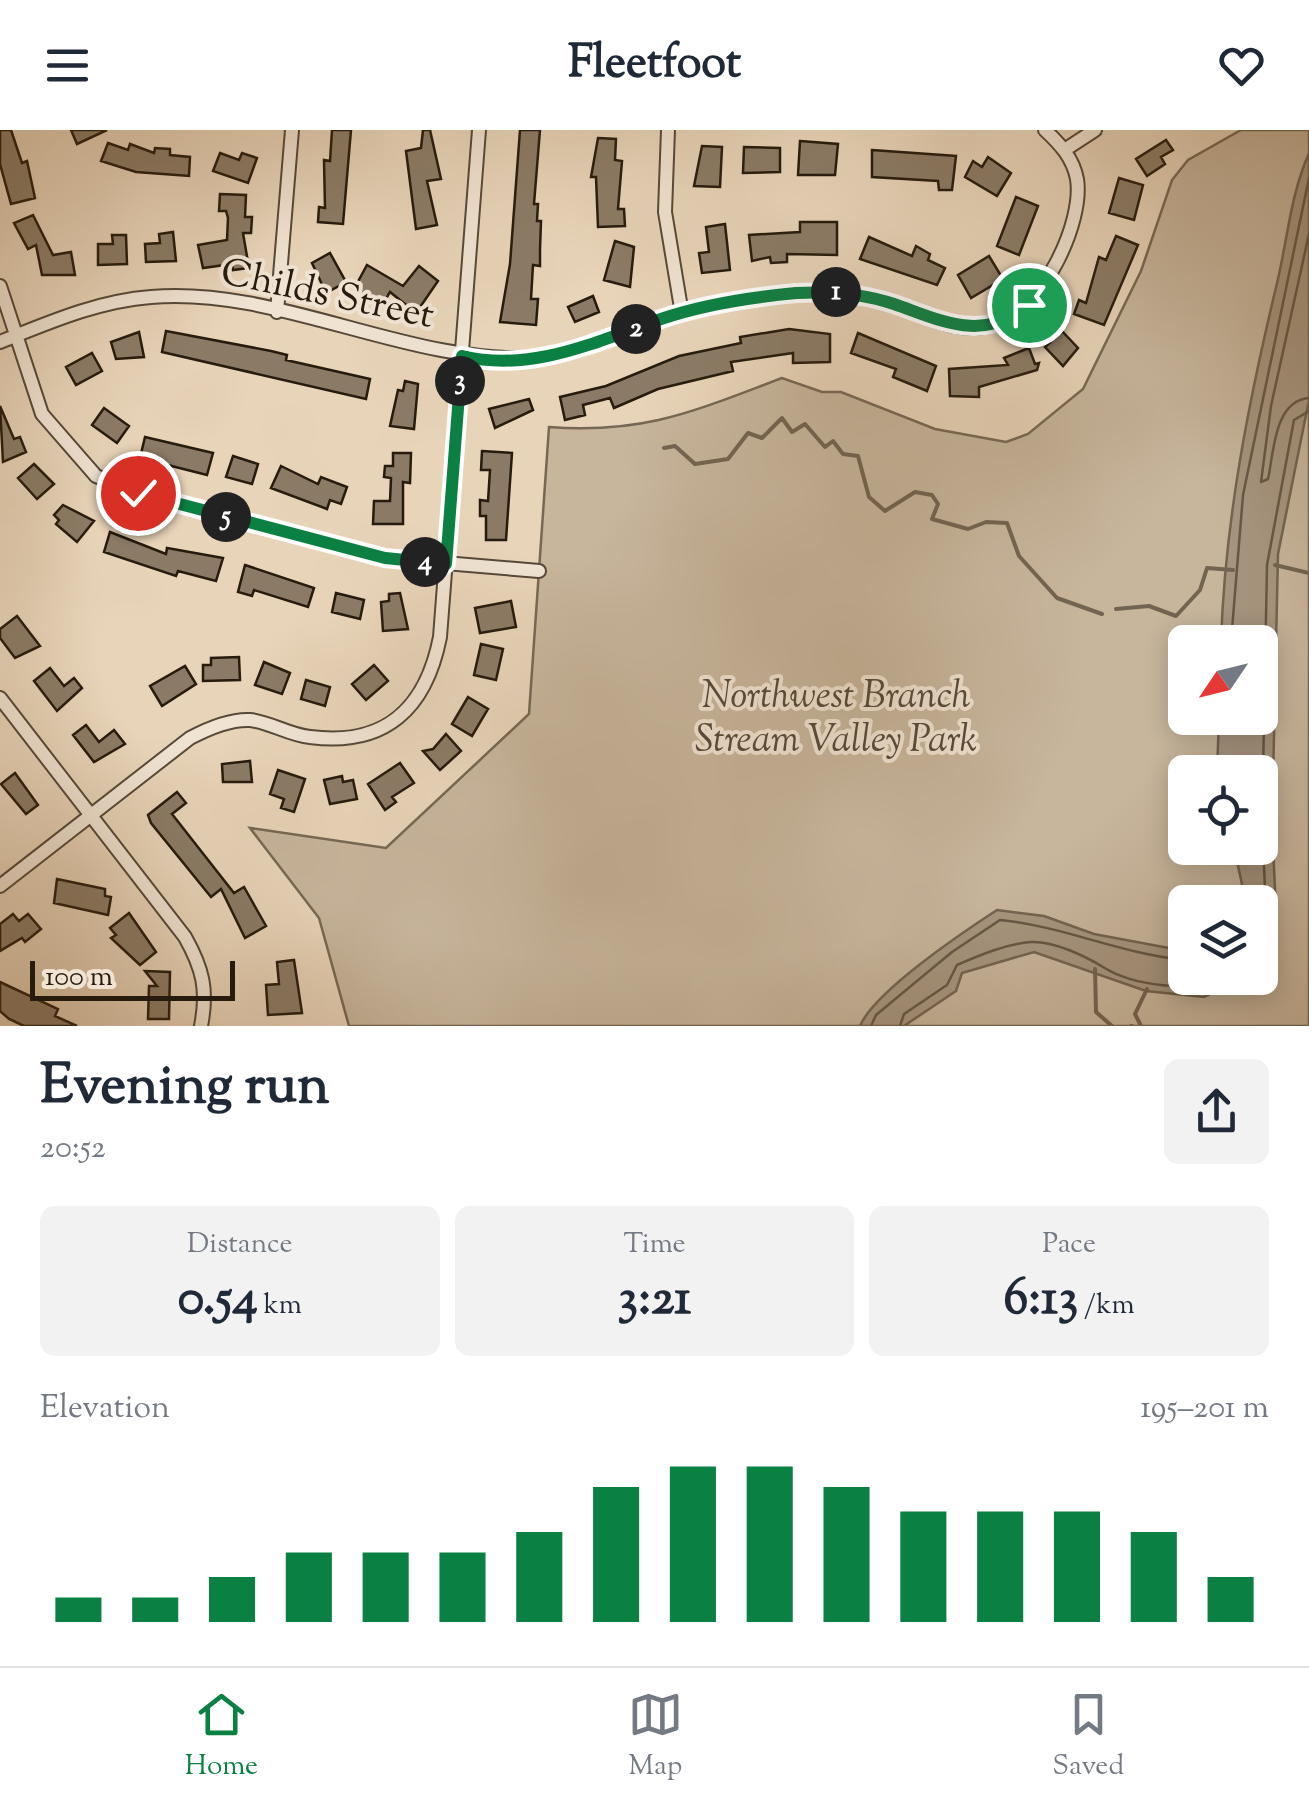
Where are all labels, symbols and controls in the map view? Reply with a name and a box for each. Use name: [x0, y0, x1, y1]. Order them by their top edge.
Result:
text: Fleetfoot: [568, 33, 741, 98]
icon: menu: [40, 38, 95, 93]
icon: heart: [1214, 38, 1269, 93]
street label: Childs Street: [215, 247, 439, 345]
pin: [987, 263, 1072, 348]
pin: 1: [811, 267, 861, 317]
text: 1: [831, 272, 841, 312]
icon: arrive: [1002, 278, 1057, 333]
pin: 2: [611, 304, 661, 354]
text: 2: [629, 309, 643, 349]
pin: 3: [435, 356, 485, 406]
text: 3: [454, 361, 466, 401]
pin: [96, 451, 181, 536]
icon: check: [111, 466, 166, 521]
pin: 5: [201, 492, 251, 542]
text: 5: [221, 497, 231, 537]
pin: 4: [400, 537, 450, 587]
text: 4: [418, 542, 432, 582]
north arrow: [1168, 625, 1278, 735]
map controls: [1168, 625, 1278, 995]
park label: Northwest Branch Stream Valley Park: [695, 671, 977, 769]
button: locate: [1168, 755, 1278, 865]
button: layers: [1168, 885, 1278, 995]
scale bar: [30, 956, 235, 1000]
text: 100 m: [45, 958, 113, 998]
text: Evening run: [40, 1049, 329, 1128]
button: share: [1164, 1059, 1269, 1164]
text: 20:52: [40, 1126, 106, 1172]
text: Distance: [187, 1225, 293, 1265]
text: Time: [623, 1225, 686, 1265]
text: Pace: [1042, 1225, 1096, 1265]
text: 0.54: [178, 1265, 258, 1337]
text: 3:21: [618, 1265, 691, 1337]
text: 6:13: [1004, 1265, 1078, 1337]
text: km: [258, 1286, 302, 1326]
text: /km: [1078, 1286, 1135, 1326]
text: Elevation: [40, 1386, 170, 1432]
text: 195–201 m: [1140, 1386, 1269, 1432]
tab: Home: [185, 1687, 258, 1787]
tab: Map: [628, 1687, 683, 1787]
tab: Saved: [1052, 1687, 1124, 1787]

